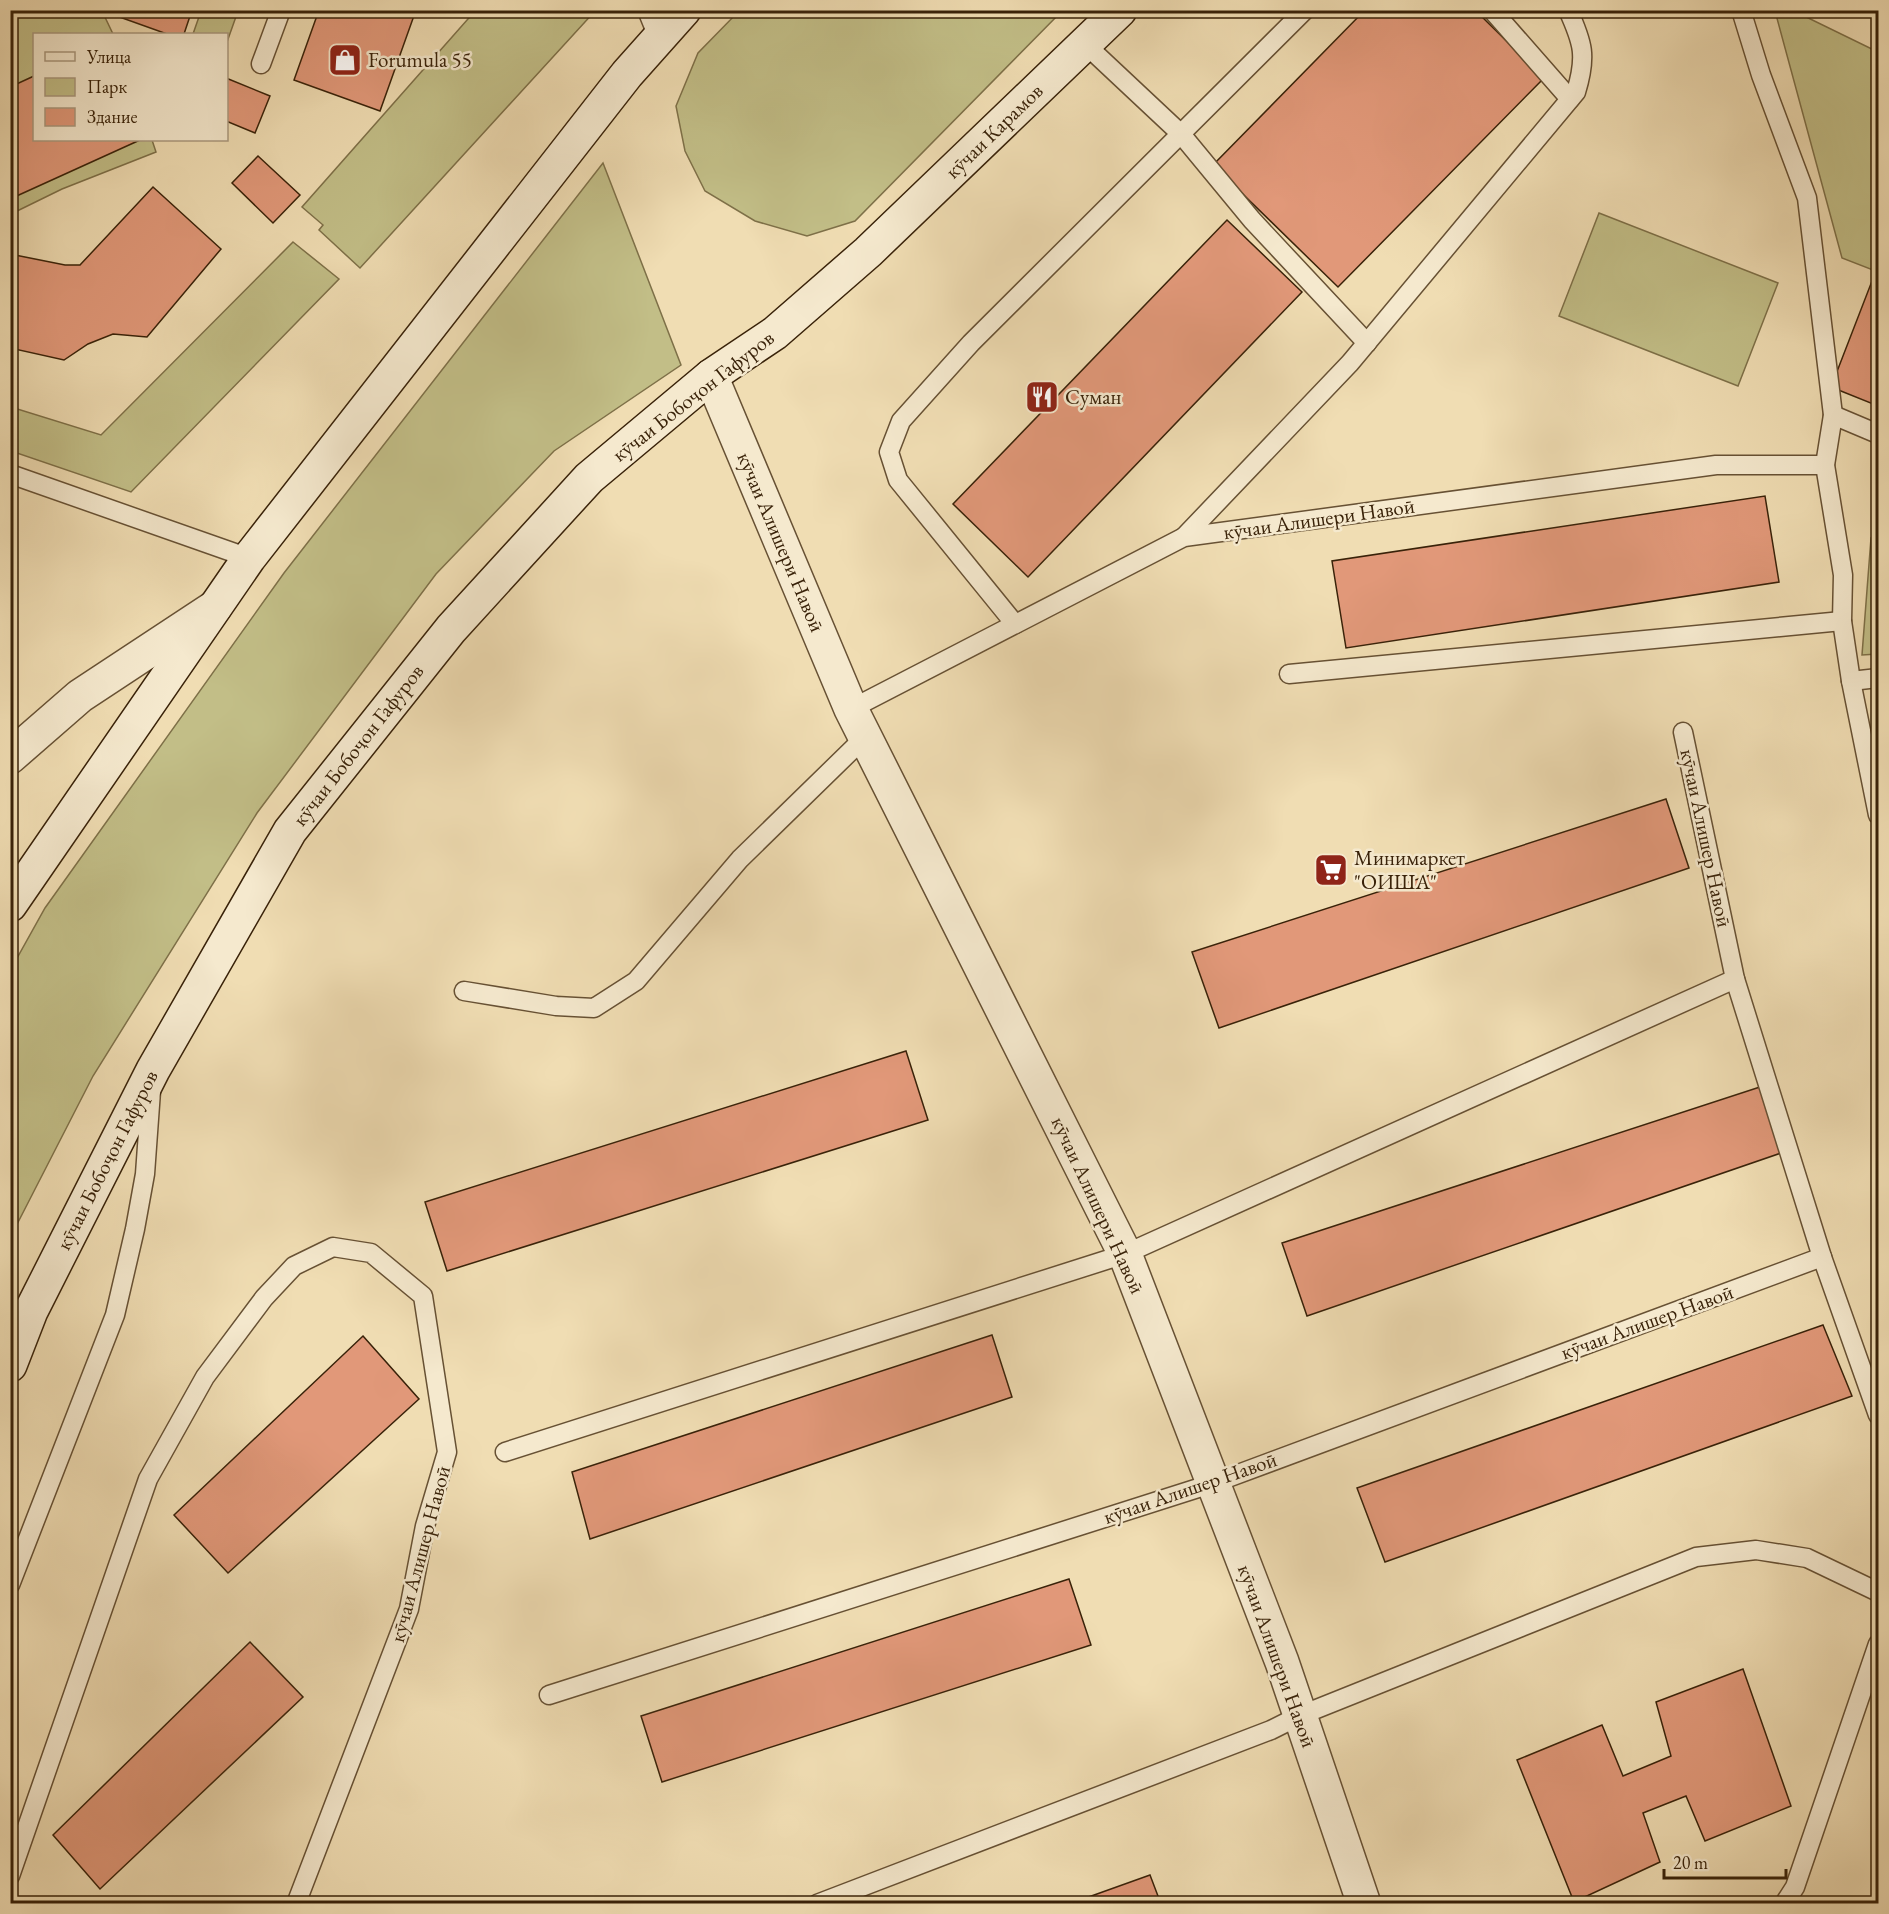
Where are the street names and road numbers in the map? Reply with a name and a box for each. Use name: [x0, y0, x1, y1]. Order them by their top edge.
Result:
street label: кӯчаи Карамов: [939, 77, 1048, 184]
street label: кӯчаи Бобоҷон Гафуров: [606, 324, 779, 467]
street label: кӯчаи Алишери Навоӣ: [731, 448, 832, 636]
street label: кӯчаи Алишери Навоӣ: [1222, 492, 1416, 545]
street label: кӯчаи Бобоҷон Гафуров: [286, 658, 429, 831]
street label: кӯчаи Алишер Навоӣ: [1674, 746, 1739, 930]
street label: кӯчаи Бобоҷон Гафуров: [49, 1065, 164, 1254]
street label: кӯчаи Алишери Навоӣ: [1045, 1112, 1151, 1298]
street label: кӯчаи Алишер Навоӣ: [1557, 1278, 1737, 1365]
street label: кӯчаи Алишер Навоӣ: [1100, 1445, 1280, 1530]
street label: кӯчаи Алишер Навоӣ: [383, 1463, 456, 1645]
street label: кӯчаи Алишери Навоӣ: [1232, 1561, 1323, 1751]

